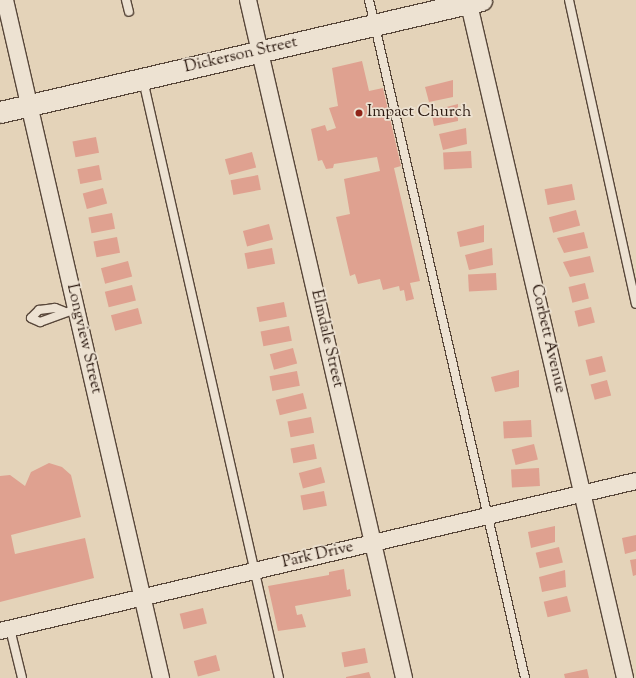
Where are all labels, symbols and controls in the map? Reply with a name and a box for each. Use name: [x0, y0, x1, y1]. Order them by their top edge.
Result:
street label: Dickerson Street: [183, 34, 299, 78]
place label: Impact Church: [367, 103, 471, 123]
marker: Impact Church: [354, 108, 364, 118]
street label: Longview Street: [61, 282, 105, 396]
street label: Corbett Avenue: [525, 283, 569, 395]
street label: Elmdale Street: [305, 288, 347, 390]
street label: Park Drive: [281, 538, 355, 574]

